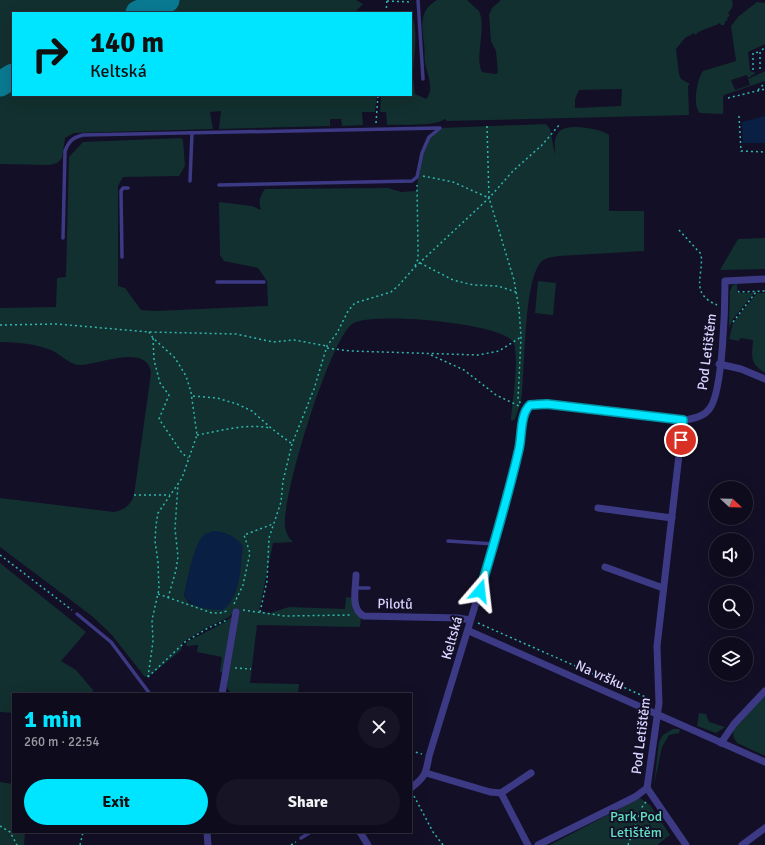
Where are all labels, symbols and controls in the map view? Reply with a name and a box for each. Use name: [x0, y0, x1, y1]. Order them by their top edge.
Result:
text: 140 m: [90, 26, 164, 60]
icon: right: [24, 28, 76, 80]
text: Keltská: [90, 60, 147, 82]
street label: Pod Letištěm: [694, 313, 720, 391]
pin: [664, 423, 698, 457]
icon: arrive: [670, 429, 692, 451]
north arrow: [709, 481, 753, 525]
map controls: [709, 481, 753, 681]
button: sound: [709, 533, 753, 577]
position arrow: [459, 570, 501, 612]
button: search: [709, 585, 753, 629]
street label: Pilotů: [377, 595, 413, 613]
street label: Keltská: [438, 614, 466, 662]
button: layers: [709, 637, 753, 681]
street label: Na vršku: [573, 657, 627, 693]
street label: Pod Letištěm: [628, 697, 654, 775]
text: 1 min: [24, 704, 82, 734]
button: close: [358, 706, 400, 748]
text: 260 m · 22:54: [24, 734, 100, 750]
button: Exit: [24, 779, 208, 825]
button: Share: [216, 779, 400, 825]
park label: Park Pod Letištěm: [610, 808, 662, 841]

